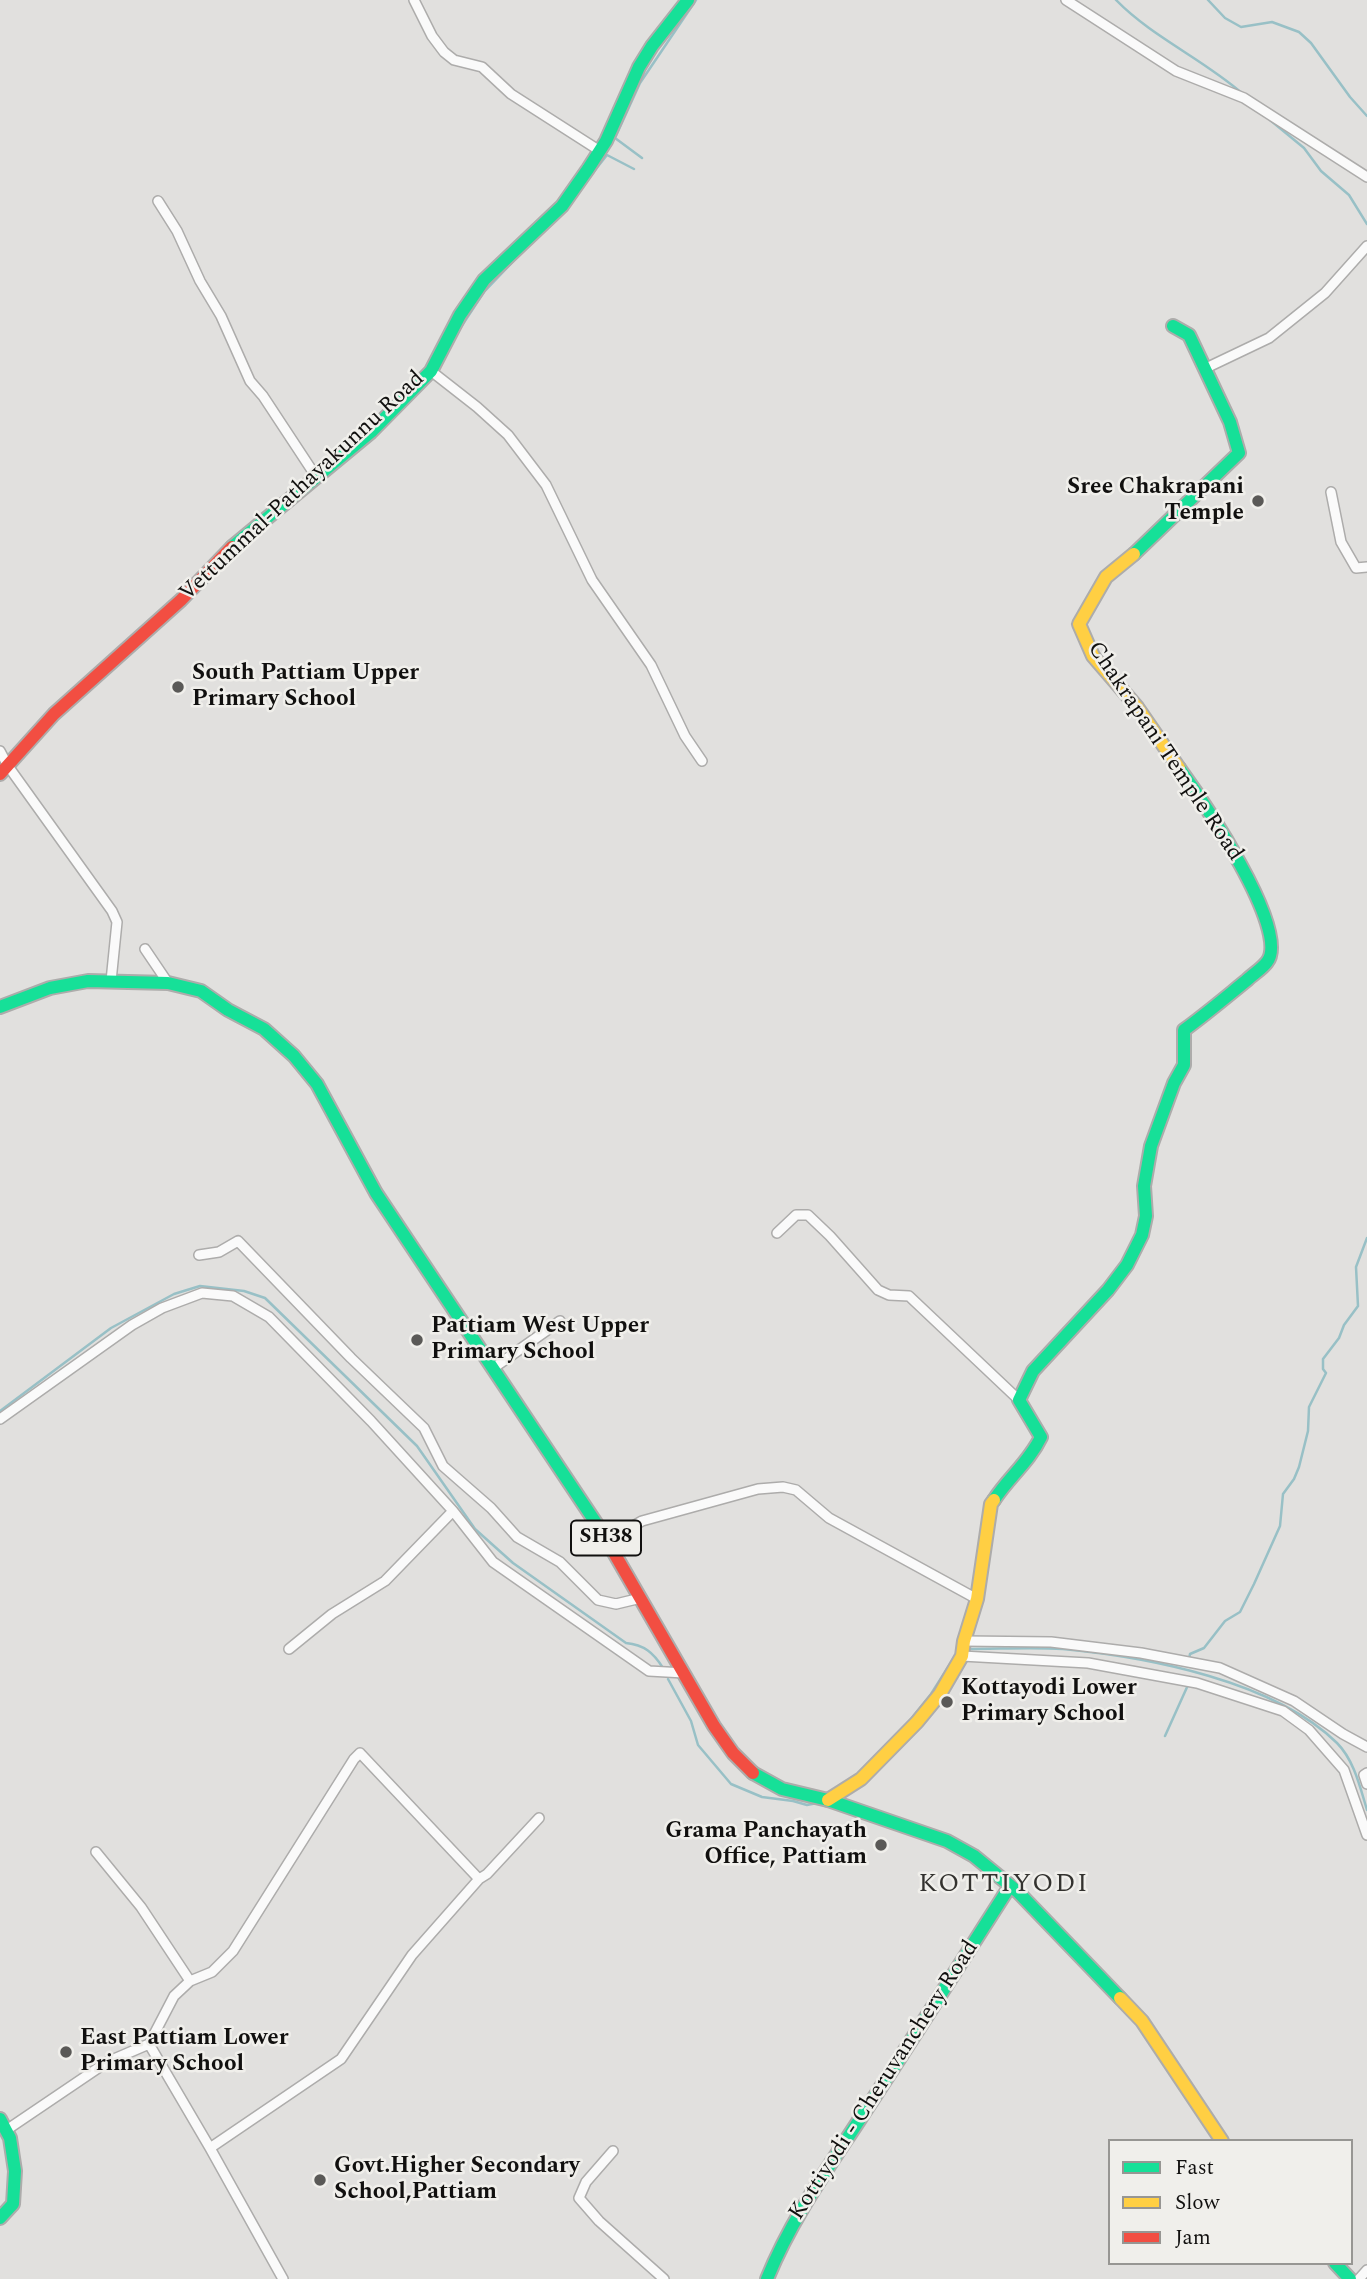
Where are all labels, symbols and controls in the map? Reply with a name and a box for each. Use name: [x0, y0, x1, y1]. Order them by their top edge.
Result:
street label: Vettummal-Pathayakunnu Road: [175, 366, 431, 608]
place label: Sree Chakrapani Temple: [1067, 474, 1244, 528]
marker: Sree Chakrapani Temple: [1250, 493, 1266, 509]
street label: Chakrapani Temple Road: [1080, 637, 1248, 867]
place label: South Pattiam Upper Primary School: [192, 660, 419, 714]
marker: South Pattiam Upper Primary School: [170, 679, 186, 695]
place label: Pattiam West Upper Primary School: [431, 1313, 649, 1367]
marker: Pattiam West Upper Primary School: [409, 1332, 425, 1348]
road number: SH38: [571, 1520, 641, 1556]
place label: Kottayodi Lower Primary School: [961, 1675, 1137, 1729]
marker: Kottayodi Lower Primary School: [939, 1694, 955, 1710]
place label: Grama Panchayath Office, Pattiam: [665, 1818, 867, 1872]
marker: Grama Panchayath Office, Pattiam: [873, 1837, 889, 1853]
district label: KOTTIYODI: [920, 1870, 1088, 1902]
street label: Kottiyodi - Cheruvanchery Road: [784, 1936, 986, 2226]
place label: East Pattiam Lower Primary School: [80, 2025, 289, 2079]
marker: East Pattiam Lower Primary School: [58, 2044, 74, 2060]
legend: [1108, 2139, 1353, 2265]
text: Fast: [1175, 2152, 1214, 2184]
place label: Govt.Higher Secondary School,Pattiam: [334, 2153, 580, 2207]
marker: Govt.Higher Secondary School,Pattiam: [312, 2172, 328, 2188]
text: Slow: [1175, 2187, 1219, 2219]
text: Jam: [1175, 2222, 1211, 2254]

